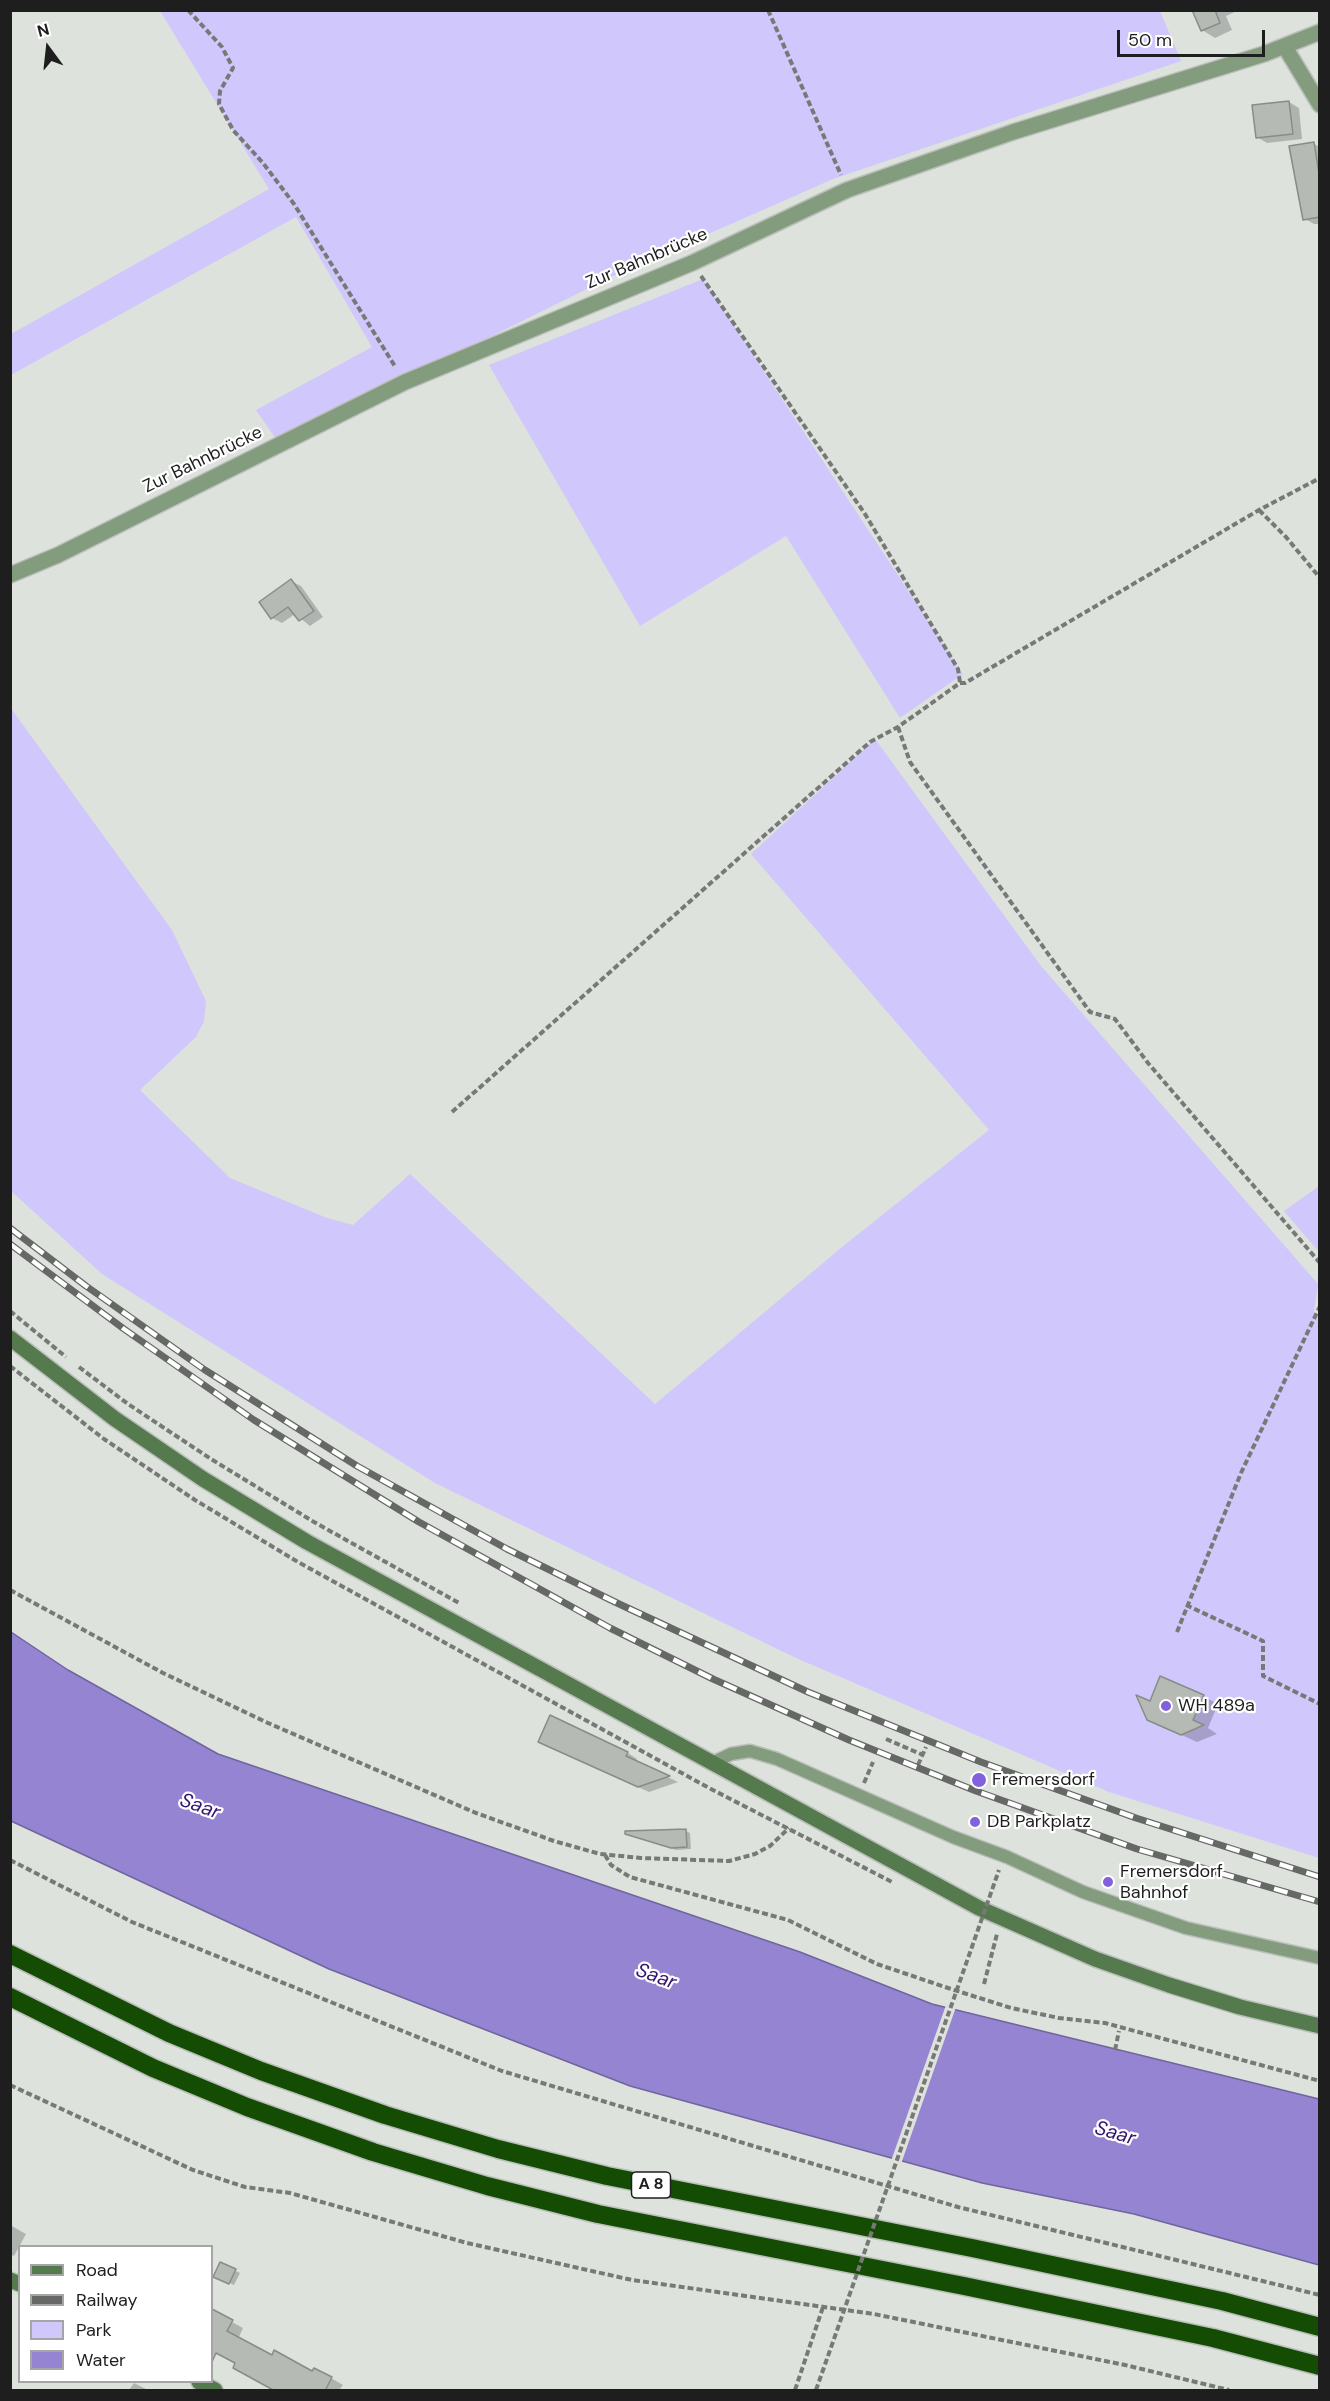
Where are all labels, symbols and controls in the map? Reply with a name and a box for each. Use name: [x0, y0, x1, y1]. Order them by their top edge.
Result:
north arrow: [18, 18, 78, 78]
text: N: [35, 18, 52, 42]
scale bar: [1120, 18, 1268, 56]
text: 50 m: [1128, 28, 1172, 52]
street label: Zur Bahnbrücke: [583, 224, 711, 294]
street label: Zur Bahnbrücke: [140, 422, 266, 498]
place label: WH 489a: [1178, 1695, 1255, 1717]
marker: WH 489a: [1159, 1699, 1173, 1713]
place label: Fremersdorf: [992, 1769, 1095, 1791]
marker: Fremersdorf: [970, 1771, 988, 1789]
water label: Saar: [177, 1789, 223, 1825]
place label: DB Parkplatz: [987, 1811, 1091, 1833]
marker: DB Parkplatz: [968, 1815, 982, 1829]
place label: Fremersdorf Bahnhof: [1120, 1861, 1223, 1904]
marker: Fremersdorf Bahnhof: [1101, 1875, 1115, 1889]
water label: Saar: [633, 1959, 679, 1995]
water label: Saar: [1092, 2117, 1138, 2151]
road number: A 8: [632, 2172, 670, 2198]
legend: [18, 2245, 213, 2383]
text: Road: [76, 2258, 118, 2282]
text: Railway: [76, 2288, 138, 2312]
text: Park: [76, 2318, 112, 2342]
text: Water: [76, 2348, 126, 2372]

